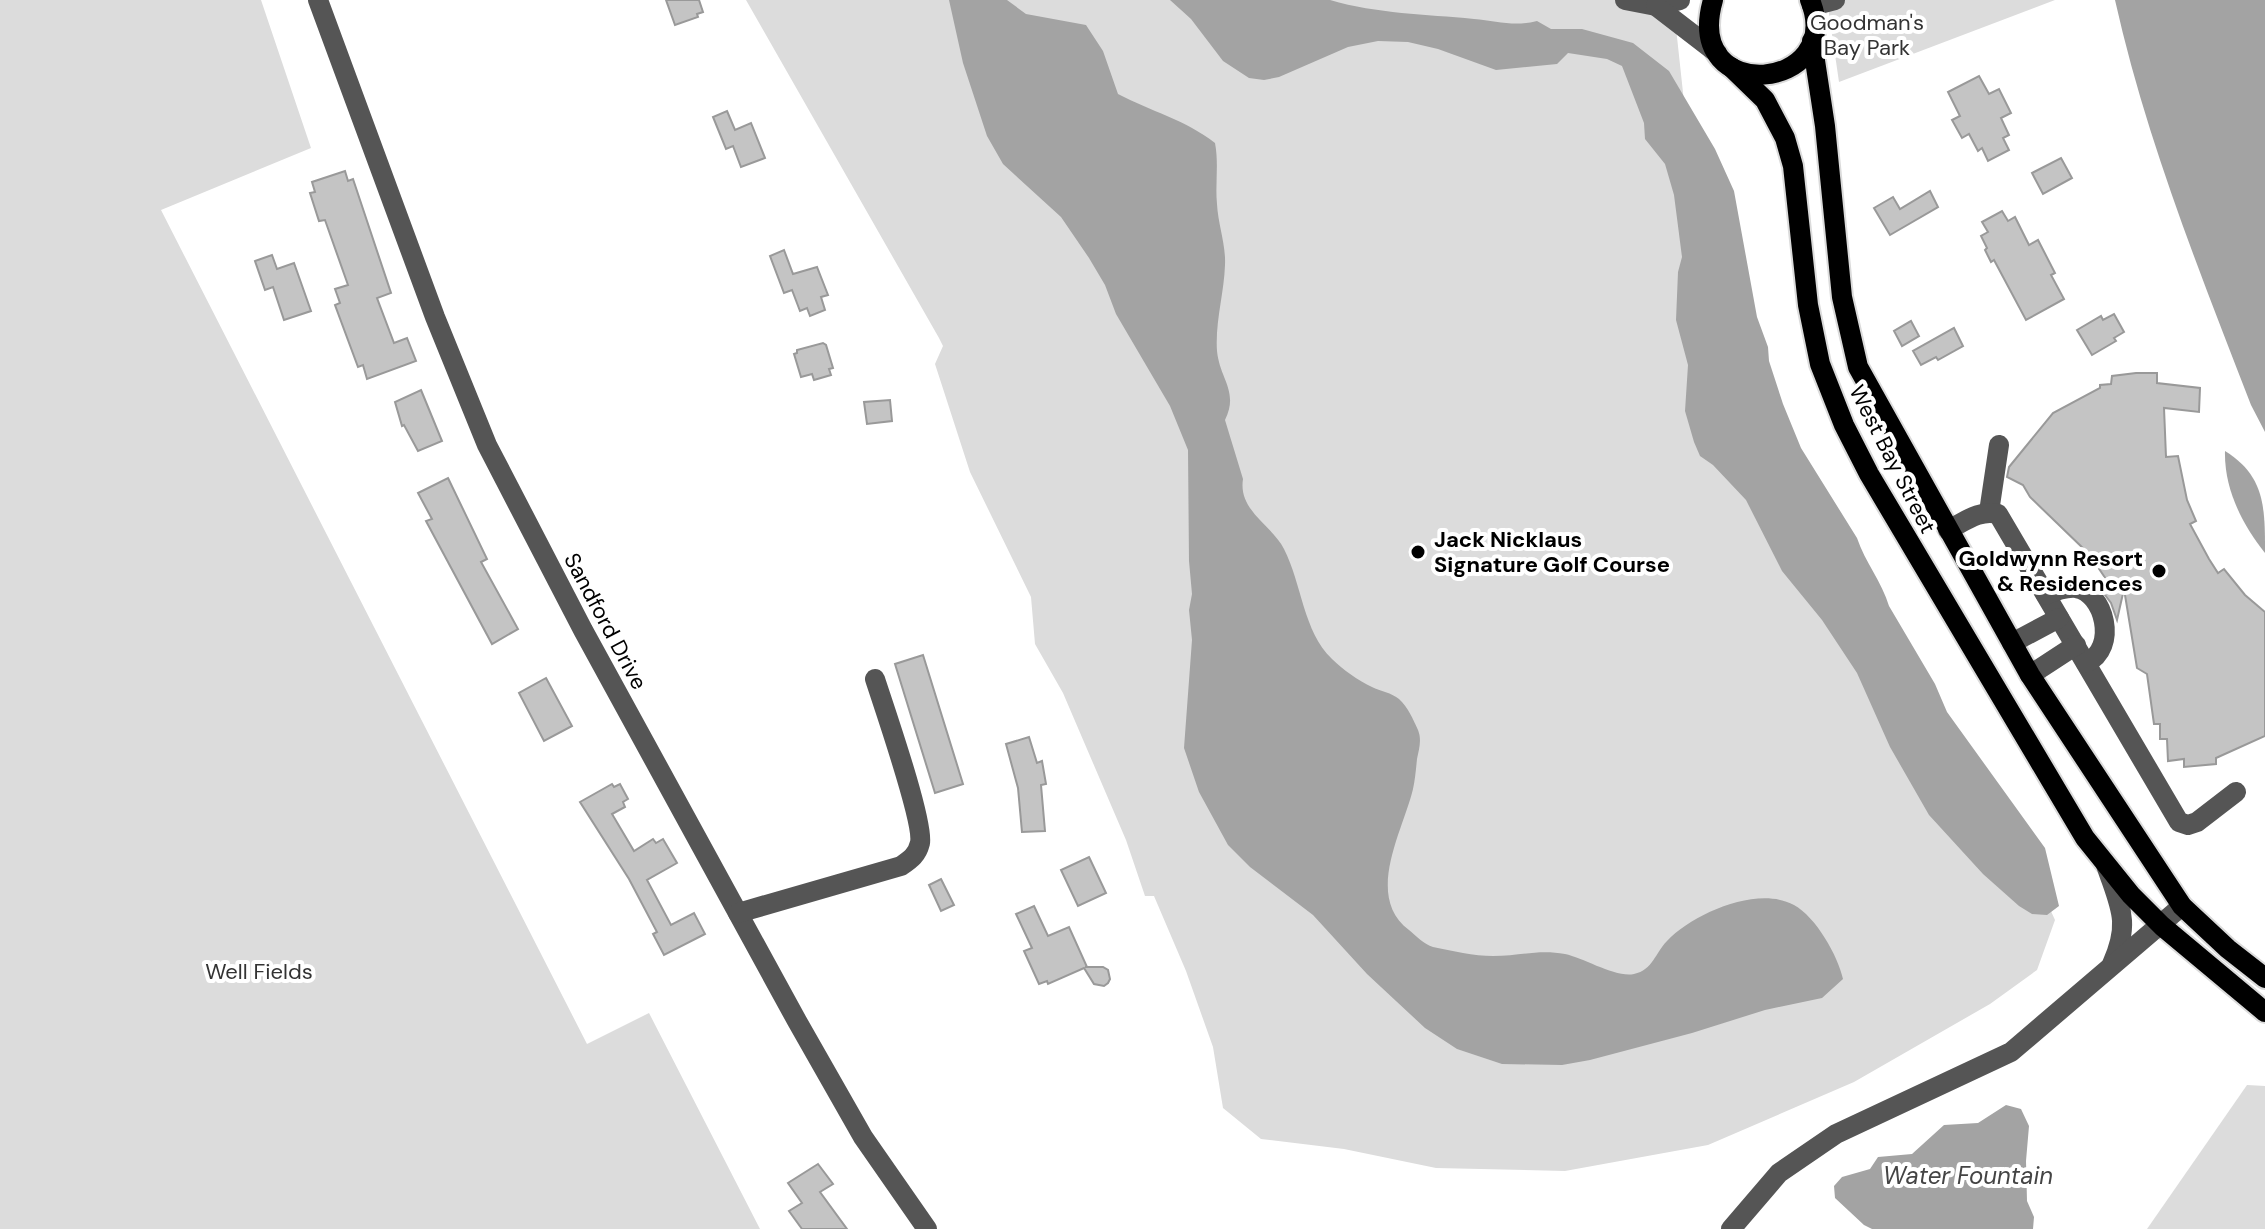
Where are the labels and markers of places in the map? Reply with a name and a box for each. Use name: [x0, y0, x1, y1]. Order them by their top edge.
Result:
place label: Jack Nicklaus Signature Golf Course: [1434, 525, 1670, 579]
marker: Jack Nicklaus Signature Golf Course: [1409, 543, 1427, 561]
place label: Goldwynn Resort & Residences: [1958, 544, 2143, 598]
marker: Goldwynn Resort & Residences: [2150, 562, 2168, 580]

